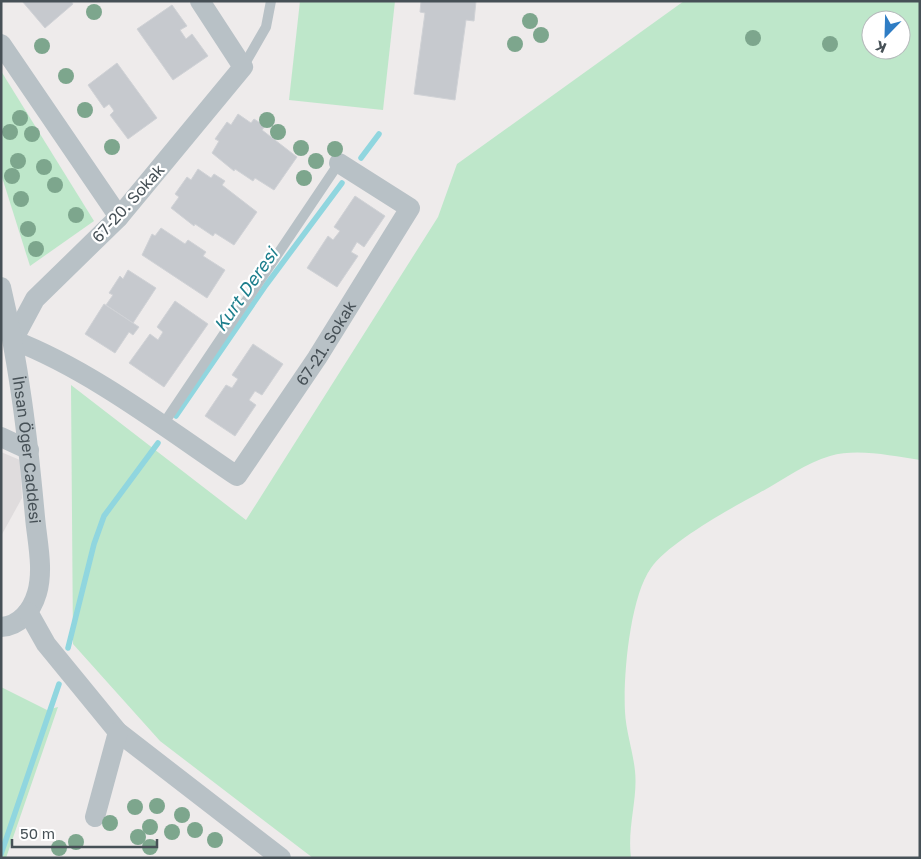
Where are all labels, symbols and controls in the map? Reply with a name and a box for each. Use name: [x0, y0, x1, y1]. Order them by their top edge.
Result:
north arrow: [861, 10, 911, 60]
text: K: [873, 38, 889, 57]
street label: 67-20. Sokak: [87, 160, 169, 246]
water label: Kurt Deresi: [208, 242, 283, 335]
street label: 67-21. Sokak: [291, 297, 360, 389]
street label: İhsan Öğer Caddesi: [8, 374, 46, 525]
scale bar: [12, 816, 158, 848]
text: 50 m: [20, 824, 55, 842]

